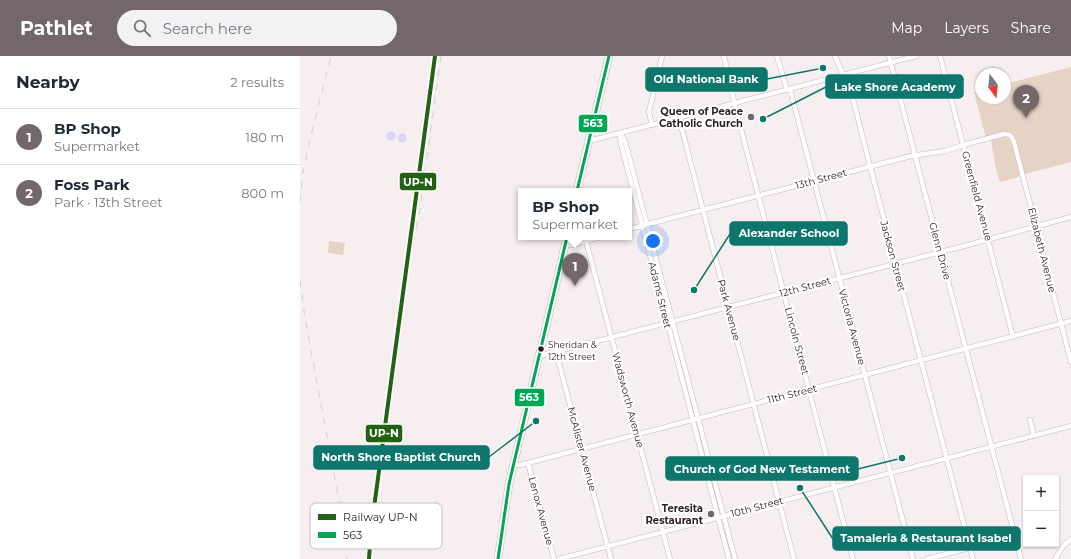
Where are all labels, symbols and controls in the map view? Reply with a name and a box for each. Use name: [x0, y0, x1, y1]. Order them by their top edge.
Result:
search box: [117, 10, 397, 46]
text: Pathlet: [20, 17, 93, 40]
icon: search: [131, 17, 153, 39]
text: Search here: [163, 19, 252, 38]
text: Map: [891, 19, 922, 37]
text: Layers: [944, 19, 989, 37]
text: Share: [1011, 19, 1051, 37]
callout: Old National Bank: [646, 68, 767, 91]
north arrow: [975, 68, 1011, 104]
text: Nearby: [16, 72, 80, 92]
text: Old National Bank: [653, 72, 759, 86]
text: 2 results: [230, 74, 284, 90]
callout: Lake Shore Academy: [826, 75, 963, 98]
text: Lake Shore Academy: [834, 80, 956, 94]
pin: 2: [1013, 85, 1039, 118]
place label: Queen of Peace Catholic Church: [659, 105, 743, 130]
marker: Queen of Peace Catholic Church: [746, 112, 756, 122]
line badge: 563: [578, 114, 608, 133]
text: 563: [583, 116, 604, 130]
text: BP Shop: [54, 119, 121, 138]
text: 1: [26, 129, 32, 145]
text: 180 m: [245, 129, 284, 145]
text: Supermarket: [54, 138, 140, 154]
street label: Greenfield Avenue: [959, 150, 995, 242]
street label: 13th Street: [794, 166, 848, 192]
line badge: UP-N: [399, 172, 437, 191]
text: Foss Park: [54, 175, 130, 194]
text: UP-N: [403, 175, 433, 189]
text: 2: [25, 185, 33, 201]
text: 800 m: [241, 185, 284, 201]
popup: [518, 188, 632, 240]
text: Park · 13th Street: [54, 194, 163, 210]
text: BP Shop: [532, 197, 599, 216]
street label: Elizabeth Avenue: [1025, 206, 1059, 294]
text: Supermarket: [532, 216, 618, 232]
street label: Jackson Street: [877, 218, 909, 293]
street label: Glenn Drive: [926, 221, 954, 281]
callout: Alexander School: [730, 222, 847, 245]
text: Alexander School: [738, 226, 839, 240]
your location: [643, 231, 663, 251]
pin: 1: [562, 253, 588, 286]
street label: Adams Street: [645, 260, 675, 330]
street label: 12th Street: [778, 274, 832, 300]
street label: Park Avenue: [715, 278, 743, 342]
street label: Victoria Avenue: [836, 288, 868, 366]
street label: Lincoln Street: [782, 306, 812, 376]
place label: Sheridan & 12th Street: [548, 339, 597, 362]
marker: Sheridan & 12th Street: [536, 344, 546, 354]
street label: Wadsworth Avenue: [609, 351, 647, 449]
street label: 11th Street: [766, 382, 818, 406]
line badge: 563: [514, 388, 545, 407]
text: 563: [519, 390, 540, 404]
street label: McAlister Avenue: [564, 405, 600, 493]
line badge: UP-N: [365, 424, 403, 443]
text: UP-N: [369, 426, 399, 440]
callout: North Shore Baptist Church: [314, 446, 489, 469]
text: North Shore Baptist Church: [321, 450, 481, 464]
callout: Church of God New Testament: [666, 457, 858, 480]
text: Church of God New Testament: [674, 462, 850, 476]
street label: Lenox Avenue: [526, 475, 556, 547]
map controls: [1023, 475, 1059, 547]
button: +: [1023, 475, 1059, 511]
street label: 10th Street: [729, 494, 785, 520]
place label: Teresita Restaurant: [645, 502, 704, 527]
legend: [310, 503, 442, 549]
marker: Teresita Restaurant: [706, 509, 716, 519]
text: Railway UP-N: [343, 510, 418, 524]
button: −: [1023, 511, 1059, 547]
callout: Tamaleria & Restaurant Isabel: [833, 527, 1020, 550]
text: 563: [343, 528, 362, 542]
text: Tamaleria & Restaurant Isabel: [840, 531, 1012, 545]

